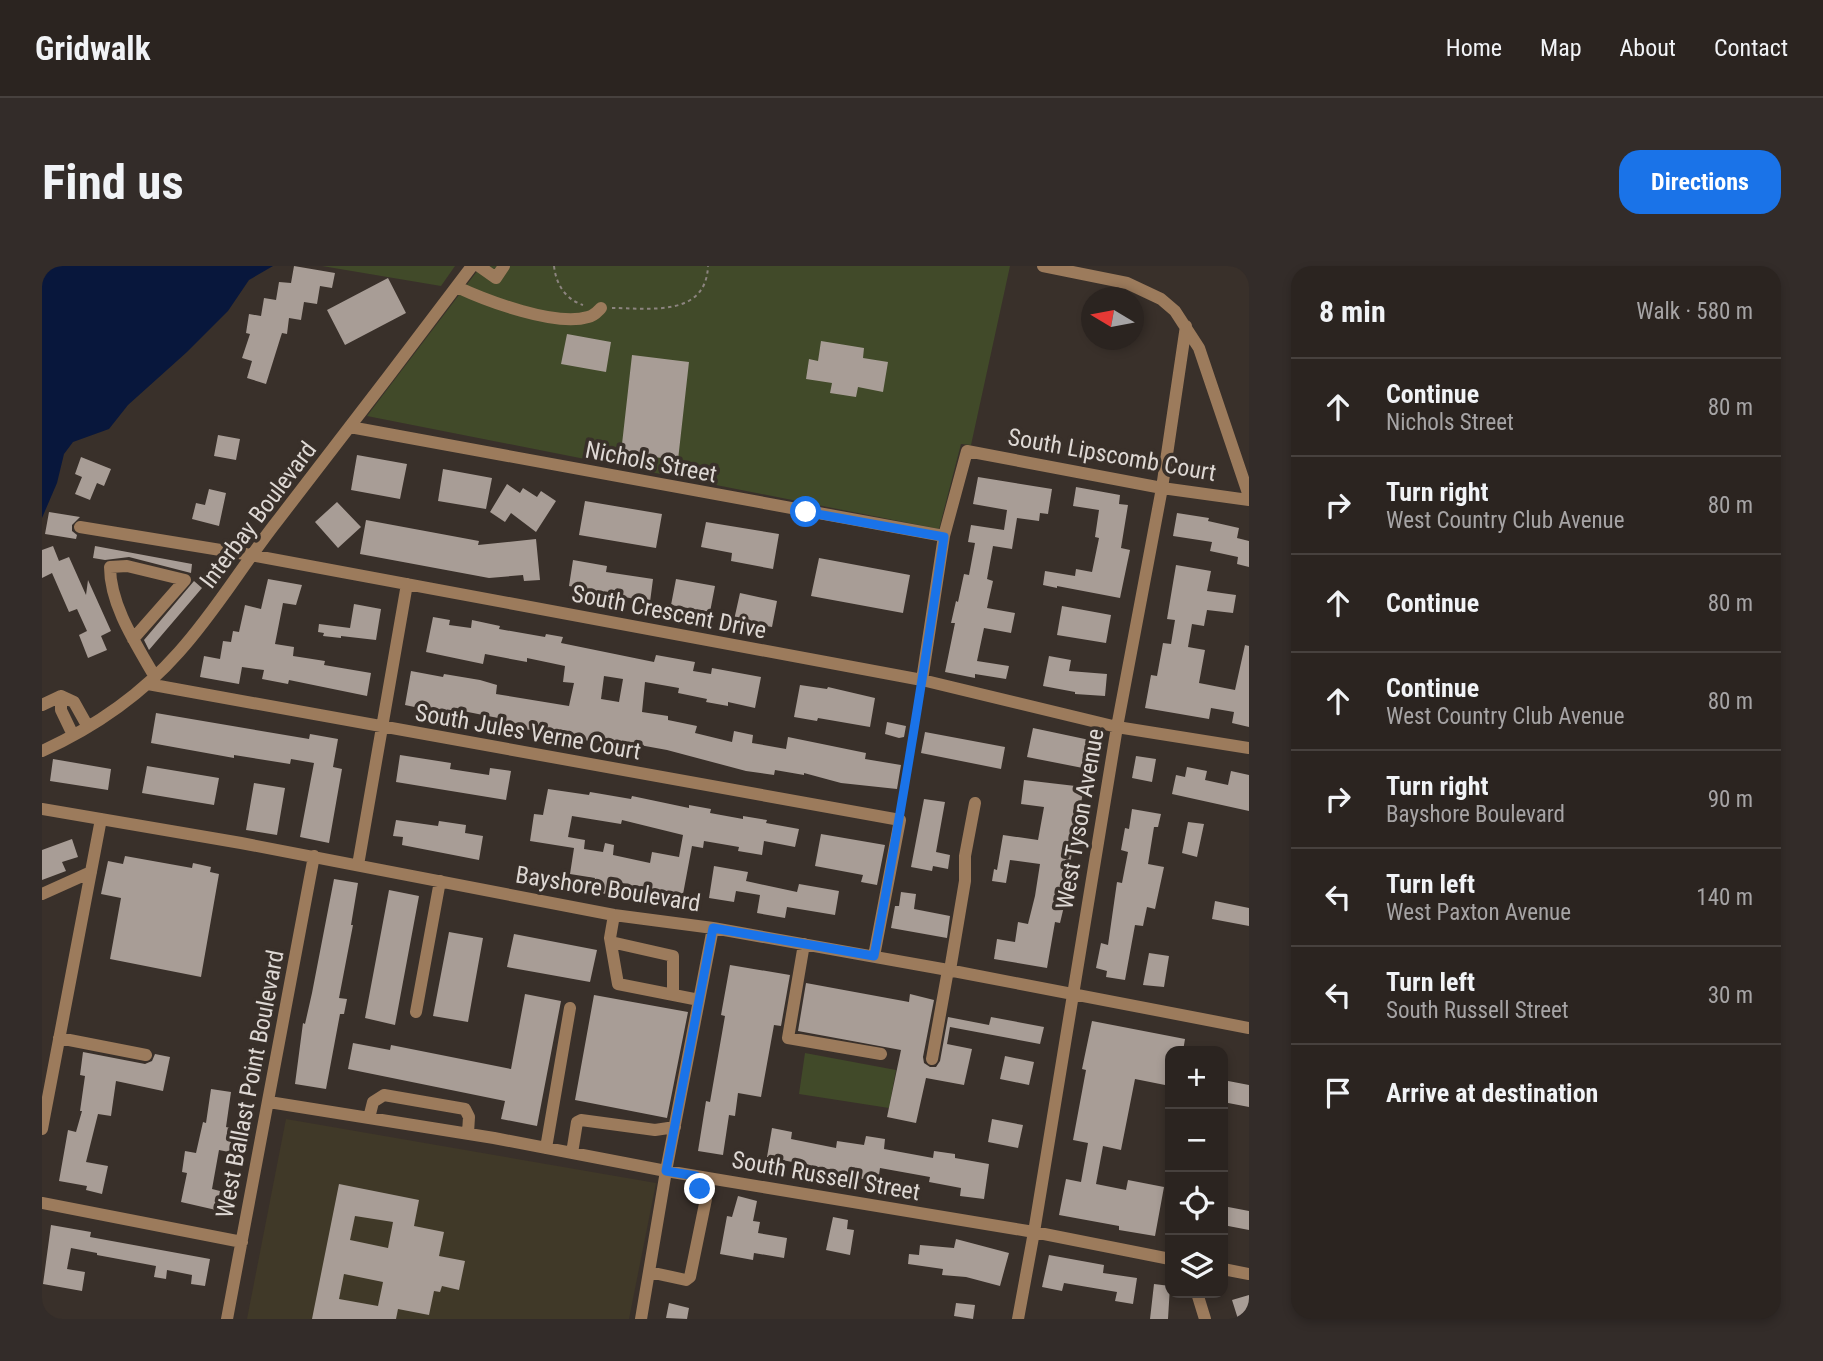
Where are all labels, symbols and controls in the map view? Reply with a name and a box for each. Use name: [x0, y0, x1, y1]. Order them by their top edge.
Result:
text: Gridwalk: [35, 29, 150, 68]
text: Home: [1446, 34, 1502, 62]
text: Map: [1540, 34, 1582, 62]
text: About: [1620, 34, 1676, 62]
text: Contact: [1714, 34, 1788, 62]
button: Directions: [1619, 150, 1781, 214]
text: Find us: [42, 154, 184, 211]
north arrow: [1081, 287, 1144, 350]
text: 8 min: [1319, 294, 1386, 329]
text: Walk · 580 m: [1636, 298, 1753, 325]
text: Continue: [1386, 379, 1479, 409]
icon: ahead: [1319, 388, 1357, 426]
text: 80 m: [1708, 394, 1753, 421]
text: Nichols Street: [1386, 409, 1514, 436]
street label: South Lipscomb Court: [1006, 423, 1218, 487]
street label: Interbay Boulevard: [194, 436, 322, 594]
street label: Nichols Street: [583, 436, 719, 488]
text: Turn right: [1386, 477, 1488, 507]
icon: right: [1319, 486, 1357, 524]
text: 80 m: [1708, 492, 1753, 519]
route start: [790, 496, 821, 527]
text: West Country Club Avenue: [1386, 507, 1625, 534]
street label: South Crescent Drive: [569, 579, 769, 645]
icon: ahead: [1319, 584, 1357, 622]
text: Continue: [1386, 588, 1479, 618]
text: 80 m: [1708, 590, 1753, 617]
text: Continue: [1386, 673, 1479, 703]
icon: ahead: [1319, 682, 1357, 720]
text: 80 m: [1708, 688, 1753, 715]
street label: South Jules Verne Court: [413, 698, 643, 766]
text: West Country Club Avenue: [1386, 703, 1625, 730]
street label: West Tyson Avenue: [1050, 726, 1110, 912]
text: Turn right: [1386, 771, 1488, 801]
icon: right: [1319, 780, 1357, 818]
text: 90 m: [1708, 786, 1753, 813]
text: Bayshore Boulevard: [1386, 801, 1565, 828]
street label: Bayshore Boulevard: [514, 861, 702, 917]
text: Turn left: [1386, 869, 1475, 899]
icon: left: [1319, 878, 1357, 916]
text: 140 m: [1696, 884, 1753, 911]
text: West Paxton Avenue: [1386, 899, 1571, 926]
street label: West Ballast Point Boulevard: [210, 948, 290, 1220]
text: Turn left: [1386, 967, 1475, 997]
icon: left: [1319, 976, 1357, 1014]
text: 30 m: [1708, 982, 1753, 1009]
text: South Russell Street: [1386, 997, 1569, 1024]
map controls: [1165, 1046, 1228, 1298]
button: +: [1165, 1046, 1228, 1109]
icon: arrive: [1319, 1074, 1357, 1112]
text: Arrive at destination: [1386, 1078, 1598, 1108]
button: −: [1165, 1109, 1228, 1172]
street label: South Russell Street: [730, 1146, 922, 1206]
button: locate: [1165, 1172, 1228, 1235]
route end: [684, 1173, 715, 1204]
button: layers: [1165, 1235, 1228, 1298]

